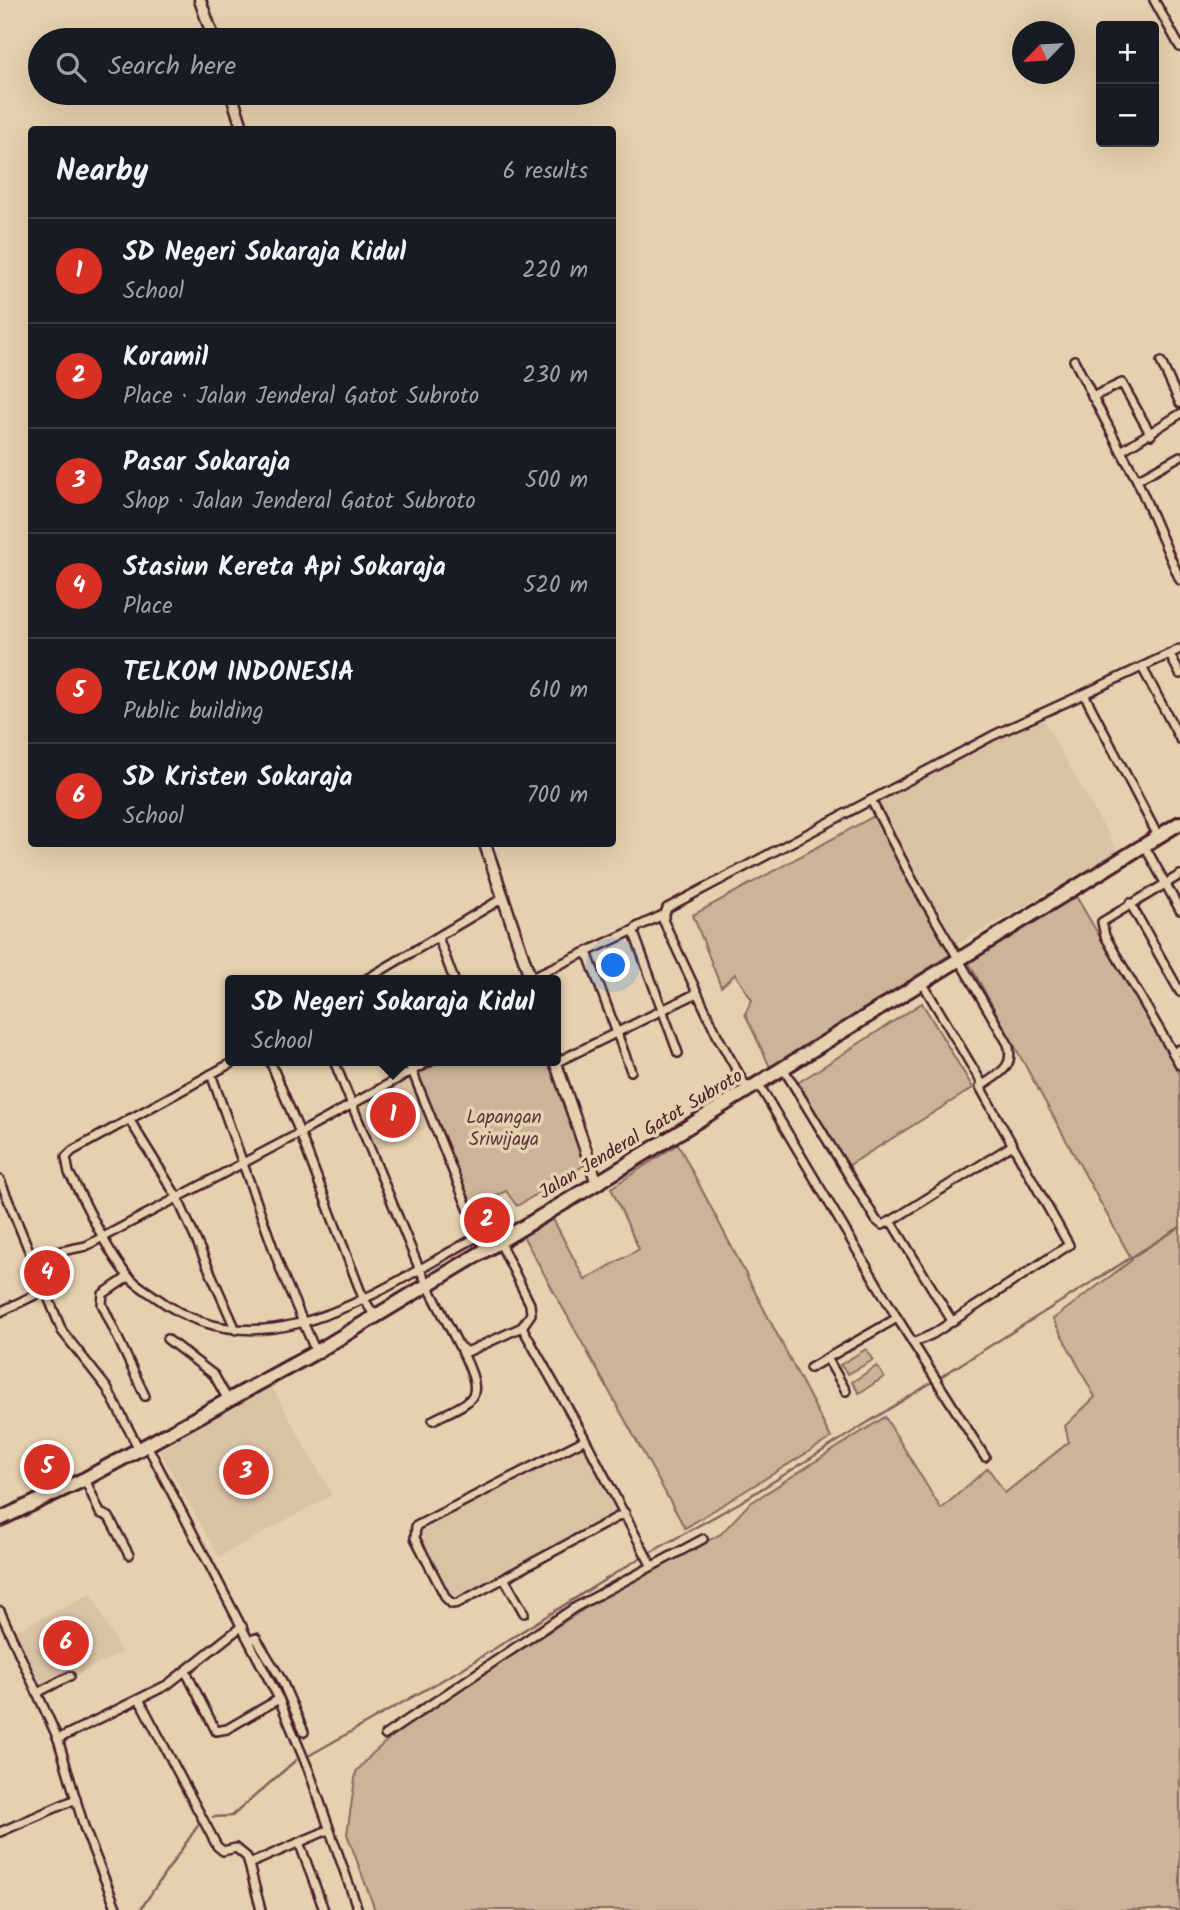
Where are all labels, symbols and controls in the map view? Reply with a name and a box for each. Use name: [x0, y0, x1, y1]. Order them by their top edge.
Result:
north arrow: [1012, 21, 1075, 84]
map controls: [1096, 21, 1159, 147]
button: +: [1096, 21, 1159, 84]
search box: [28, 28, 616, 105]
text: Search here: [108, 46, 236, 88]
icon: search: [52, 48, 90, 86]
button: −: [1096, 84, 1159, 147]
text: Nearby: [56, 148, 148, 196]
text: 6 results: [503, 154, 588, 190]
text: SD Negeri Sokaraja Kidul: [123, 232, 406, 274]
text: 1: [76, 253, 82, 289]
text: 220 m: [522, 253, 588, 289]
text: School: [123, 274, 184, 310]
text: Koramil: [123, 337, 208, 379]
text: 2: [72, 358, 86, 394]
text: 230 m: [522, 358, 588, 394]
text: Place · Jalan Jenderal Gatot Subroto: [123, 379, 479, 415]
text: Pasar Sokaraja: [123, 442, 290, 484]
text: 3: [73, 463, 85, 499]
text: 500 m: [525, 463, 588, 499]
text: Shop · Jalan Jenderal Gatot Subroto: [123, 484, 476, 520]
text: Stasiun Kereta Api Sokaraja: [123, 547, 446, 589]
text: 4: [73, 568, 85, 604]
text: 520 m: [523, 568, 588, 604]
text: Place: [123, 589, 173, 625]
text: TELKOM INDONESIA: [123, 652, 354, 694]
text: 5: [73, 673, 85, 709]
text: 610 m: [529, 673, 588, 709]
text: Public building: [123, 694, 264, 730]
text: SD Kristen Sokaraja: [123, 757, 352, 799]
text: 6: [73, 778, 85, 814]
text: 700 m: [527, 778, 588, 814]
text: School: [123, 799, 184, 835]
your location: [596, 948, 630, 982]
popup: [225, 975, 561, 1066]
text: SD Negeri Sokaraja Kidul: [251, 982, 535, 1024]
text: School: [251, 1024, 313, 1060]
street label: Jalan Jenderal Gatot Subroto: [533, 1062, 749, 1208]
pin: 1: [370, 1089, 416, 1141]
park label: Lapangan Sriwijaya: [466, 1103, 542, 1155]
pin: 2: [464, 1194, 510, 1246]
pin: 4: [24, 1247, 70, 1299]
pin: 5: [24, 1441, 70, 1493]
pin: 3: [223, 1446, 269, 1498]
pin: 6: [43, 1617, 89, 1669]

